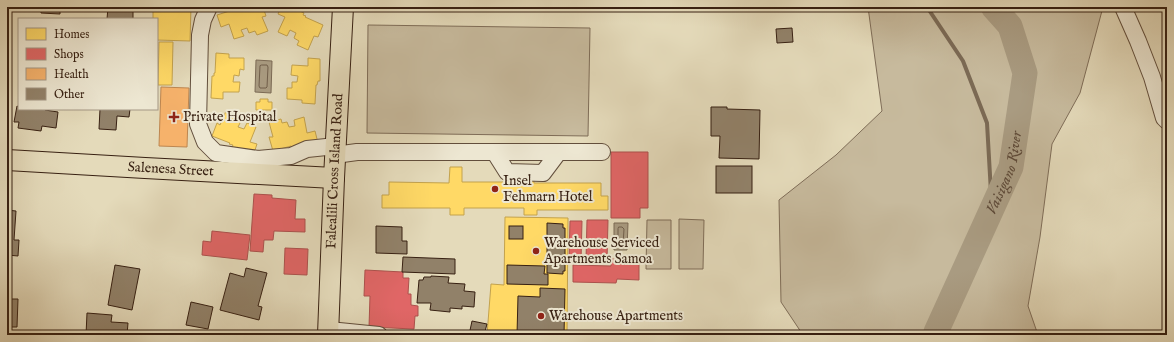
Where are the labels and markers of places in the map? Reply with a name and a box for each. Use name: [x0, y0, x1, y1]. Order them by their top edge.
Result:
place label: Private Hospital: [183, 108, 277, 126]
marker: Private Hospital: [168, 111, 180, 123]
place label: Insel Fehmarn Hotel: [503, 172, 593, 206]
marker: Insel Fehmarn Hotel: [490, 184, 500, 194]
place label: Warehouse Serviced Apartments Samoa: [543, 234, 660, 268]
marker: Warehouse Serviced Apartments Samoa: [531, 246, 541, 256]
place label: Warehouse Apartments: [549, 307, 683, 325]
marker: Warehouse Apartments: [536, 311, 546, 321]

